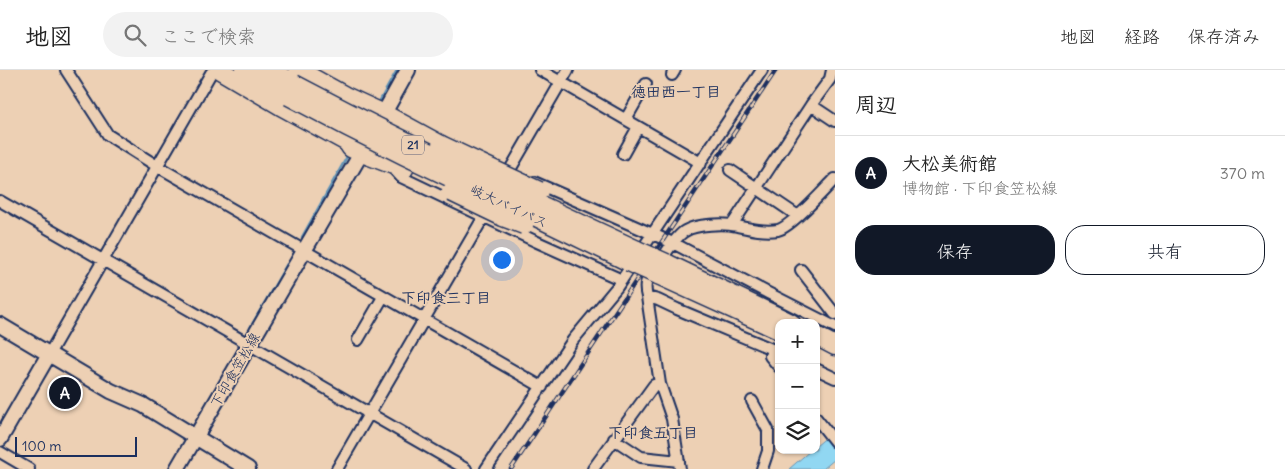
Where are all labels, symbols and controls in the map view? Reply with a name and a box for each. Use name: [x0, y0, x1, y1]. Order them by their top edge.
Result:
search box: [103, 12, 453, 57]
text: 地図: [25, 21, 73, 51]
icon: search: [121, 21, 149, 49]
text: ここで検索: [161, 24, 256, 48]
text: 地図: [1060, 25, 1096, 48]
text: 経路: [1124, 25, 1160, 48]
text: 保存済み: [1188, 25, 1260, 48]
district label: 徳田西一丁目: [631, 82, 721, 101]
text: 周辺: [855, 91, 897, 118]
road number: 21: [402, 136, 424, 154]
text: 大松美術館: [902, 151, 997, 175]
text: A: [866, 163, 876, 183]
text: 370 m: [1220, 163, 1265, 183]
text: 博物館 · 下印食笠松線: [902, 178, 1057, 198]
street label: 岐大バイパス: [467, 180, 551, 232]
button: 保存: [855, 225, 1055, 275]
button: 共有: [1065, 225, 1265, 275]
your location: [489, 247, 515, 273]
district label: 下印食三丁目: [401, 288, 491, 307]
map controls: [775, 319, 820, 454]
button: +: [775, 319, 820, 364]
street label: 下印食笠松線: [206, 329, 264, 411]
button: −: [775, 364, 820, 409]
pin: A: [49, 374, 81, 412]
button: layers: [775, 409, 820, 454]
district label: 下印食五丁目: [608, 423, 698, 442]
scale bar: [15, 434, 138, 457]
text: 100 m: [22, 437, 62, 455]

